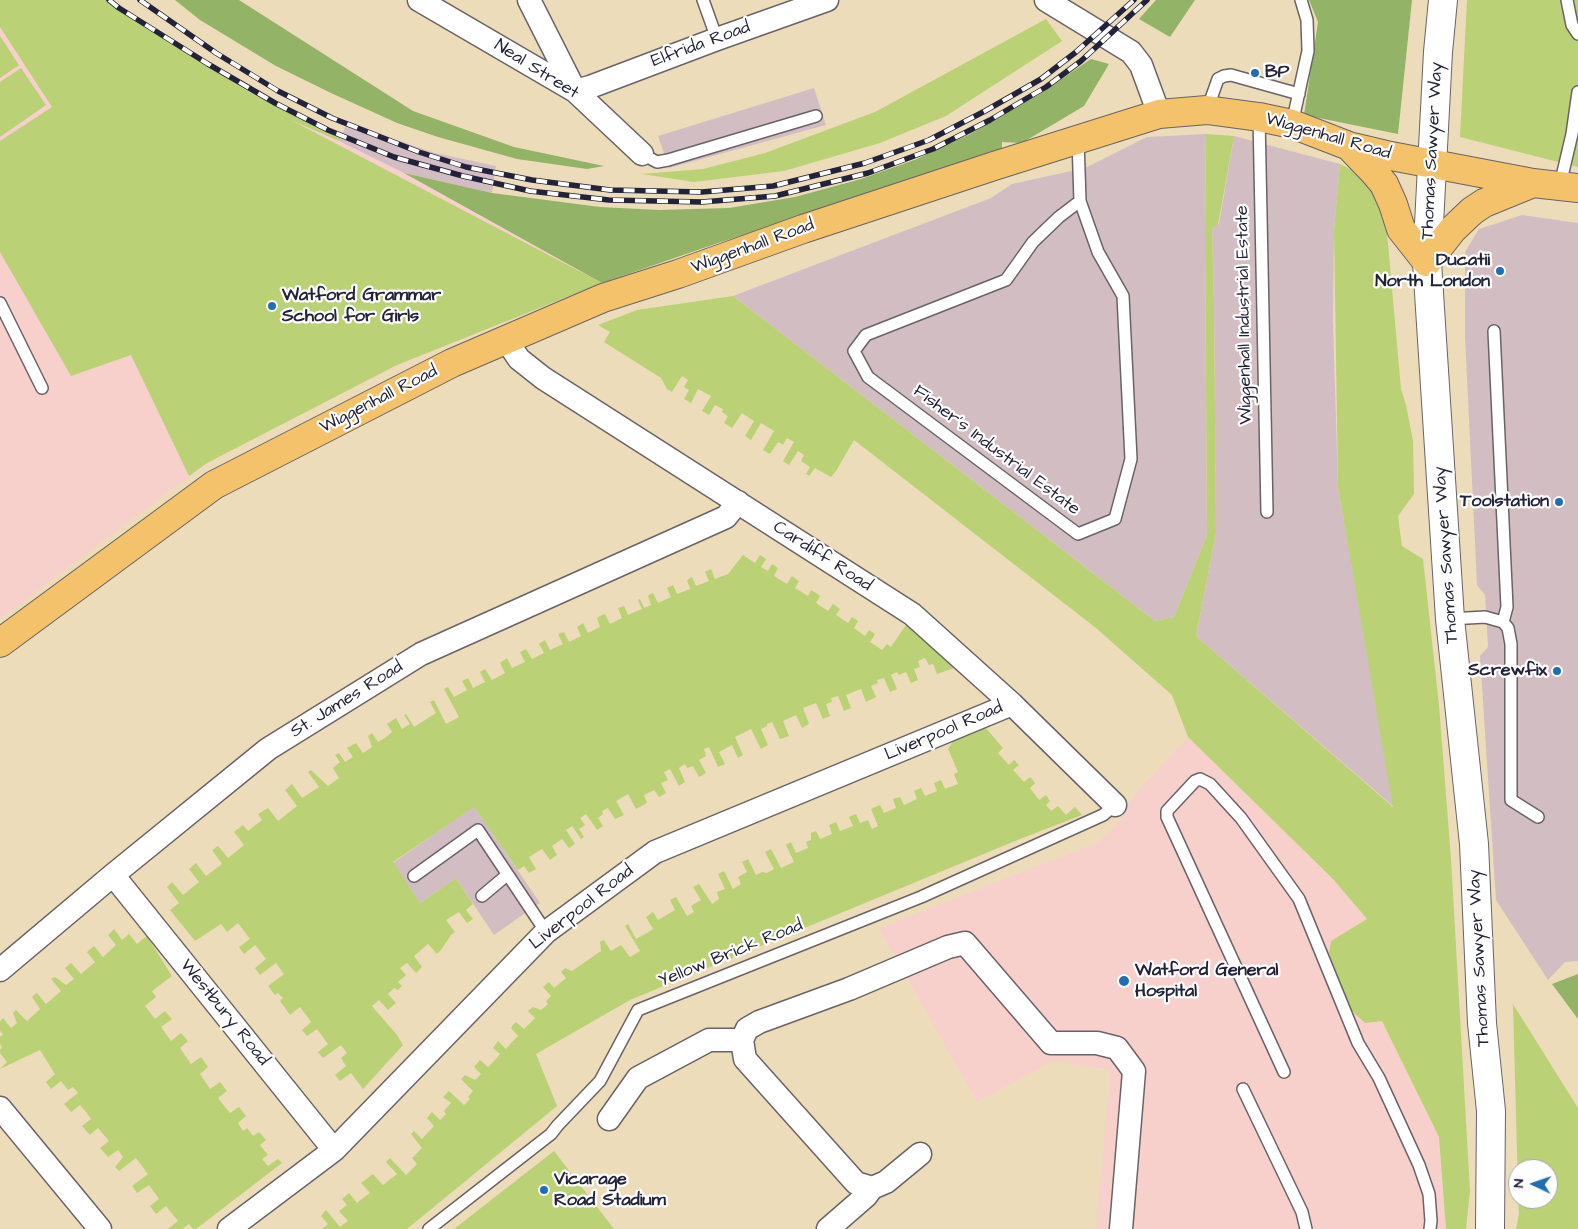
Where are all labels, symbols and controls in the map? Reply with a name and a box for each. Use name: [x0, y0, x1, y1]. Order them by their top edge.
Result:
street label: Elfrida Road: [649, 17, 753, 73]
street label: Neal Street: [490, 35, 582, 105]
place label: BP: [1265, 62, 1289, 84]
street label: Thomas Sawyer Way: [1418, 62, 1448, 240]
marker: BP: [1249, 67, 1261, 79]
street label: Wiggenhall Road: [1263, 109, 1393, 165]
street label: Wiggenhall Industrial Estate: [1232, 205, 1258, 425]
street label: Wiggenhall Road: [689, 215, 817, 279]
place label: Ducatii North London: [1375, 250, 1490, 292]
marker: Ducatii North London: [1494, 265, 1506, 277]
place label: Watford Grammar School for Girls: [282, 285, 441, 328]
marker: Watford Grammar School for Girls: [266, 300, 278, 312]
street label: Wiggenhall Road: [317, 361, 441, 439]
street label: Fisher's Industrial Estate: [908, 381, 1084, 521]
street label: Thomas Sawyer Way: [1430, 466, 1464, 644]
place label: Toolstation: [1460, 491, 1549, 513]
marker: Toolstation: [1553, 496, 1565, 508]
street label: Cardiff Road: [768, 517, 876, 597]
street label: St. James Road: [287, 657, 407, 743]
place label: Screwfix: [1468, 660, 1547, 682]
marker: Screwfix: [1551, 665, 1563, 677]
street label: Liverpool Road: [882, 697, 1006, 767]
street label: Liverpool Road: [526, 861, 638, 955]
street label: Thomas Sawyer Way: [1465, 869, 1495, 1047]
street label: Yellow Brick Road: [656, 915, 806, 993]
street label: Westbury Road: [175, 955, 273, 1071]
place label: Watford General Hospital: [1135, 960, 1278, 1002]
marker: Watford General Hospital: [1117, 974, 1131, 988]
north arrow: [1508, 1159, 1558, 1209]
place label: Vicarage Road Stadium: [554, 1169, 666, 1212]
text: N: [1509, 1178, 1529, 1188]
marker: Vicarage Road Stadium: [538, 1184, 550, 1196]

